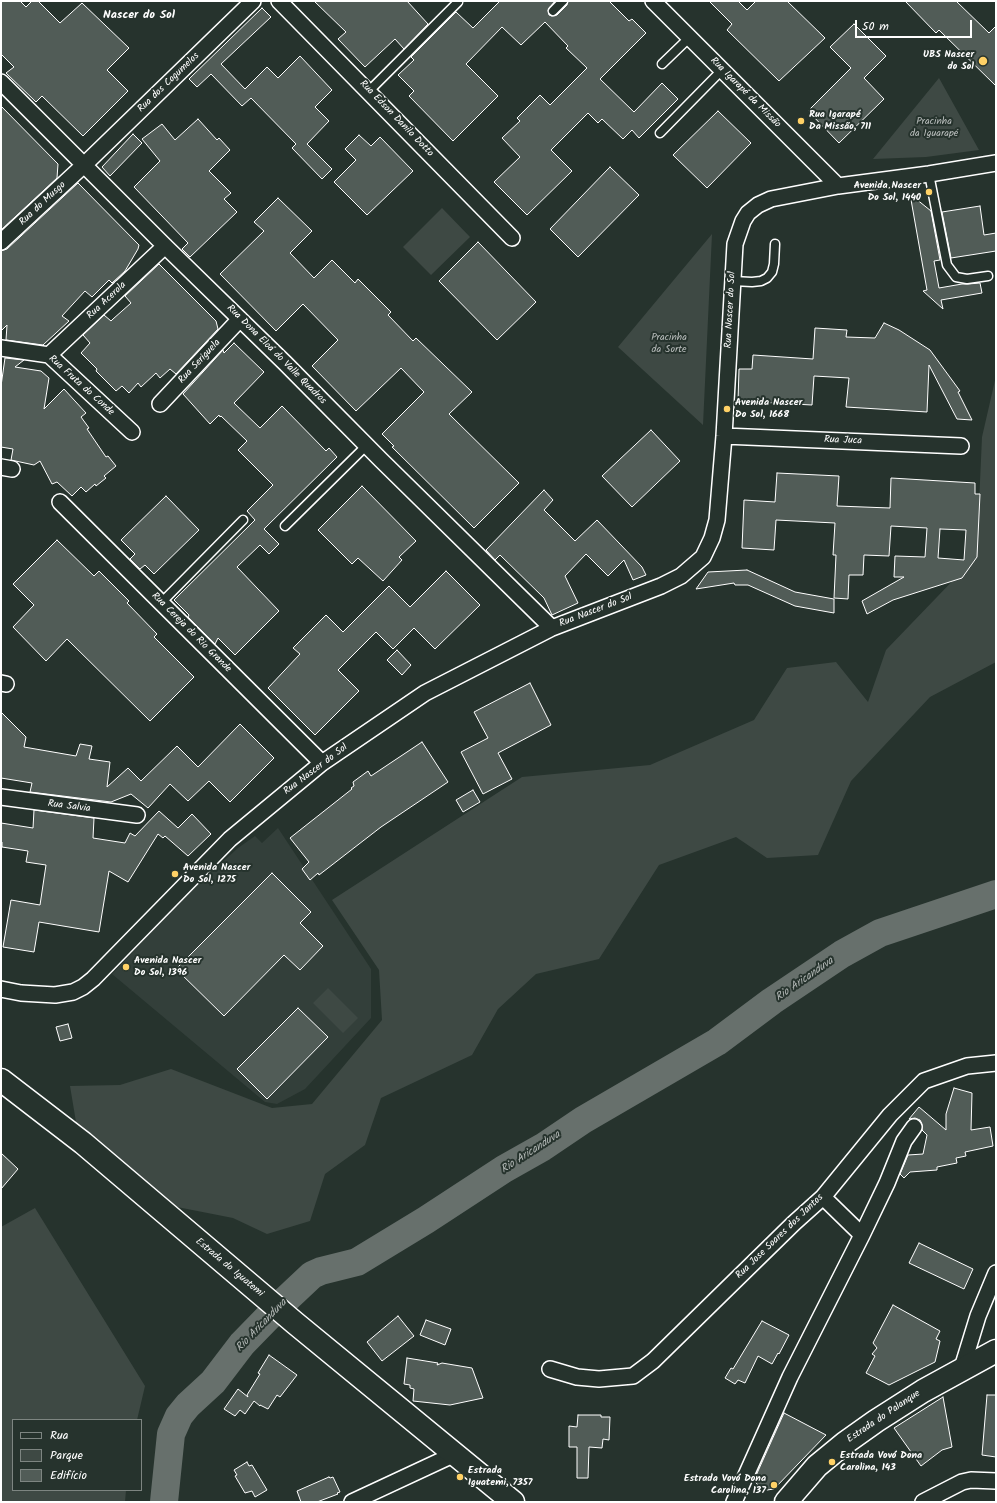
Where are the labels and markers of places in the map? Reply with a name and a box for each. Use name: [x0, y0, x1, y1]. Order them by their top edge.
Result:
place label: UBS Nascer do Sol: [923, 49, 974, 72]
marker: UBS Nascer do Sol: [977, 55, 989, 67]
place label: Rua Igarapé Da Missão, 711: [809, 109, 871, 132]
marker: Rua Igarapé Da Missão, 711: [796, 116, 806, 126]
place label: Avenida Nascer Do Sol, 1440: [854, 180, 921, 204]
marker: Avenida Nascer Do Sol, 1440: [924, 187, 934, 197]
place label: Avenida Nascer Do Sol, 1668: [735, 397, 802, 420]
marker: Avenida Nascer Do Sol, 1668: [722, 404, 732, 414]
place label: Avenida Nascer Do Sol, 1275: [183, 862, 250, 886]
marker: Avenida Nascer Do Sol, 1275: [170, 869, 180, 879]
place label: Avenida Nascer Do Sol, 1396: [134, 955, 201, 978]
marker: Avenida Nascer Do Sol, 1396: [121, 962, 131, 972]
place label: Estrada Vovó Dona Carolina, 143: [840, 1450, 922, 1474]
marker: Estrada Vovó Dona Carolina, 143: [827, 1457, 837, 1467]
place label: Estrada Iguatemi, 7357: [468, 1465, 532, 1488]
marker: Estrada Iguatemi, 7357: [455, 1472, 465, 1482]
place label: Estrada Vovó Dona Carolina, 137: [684, 1473, 766, 1496]
marker: Estrada Vovó Dona Carolina, 137: [769, 1480, 779, 1490]

